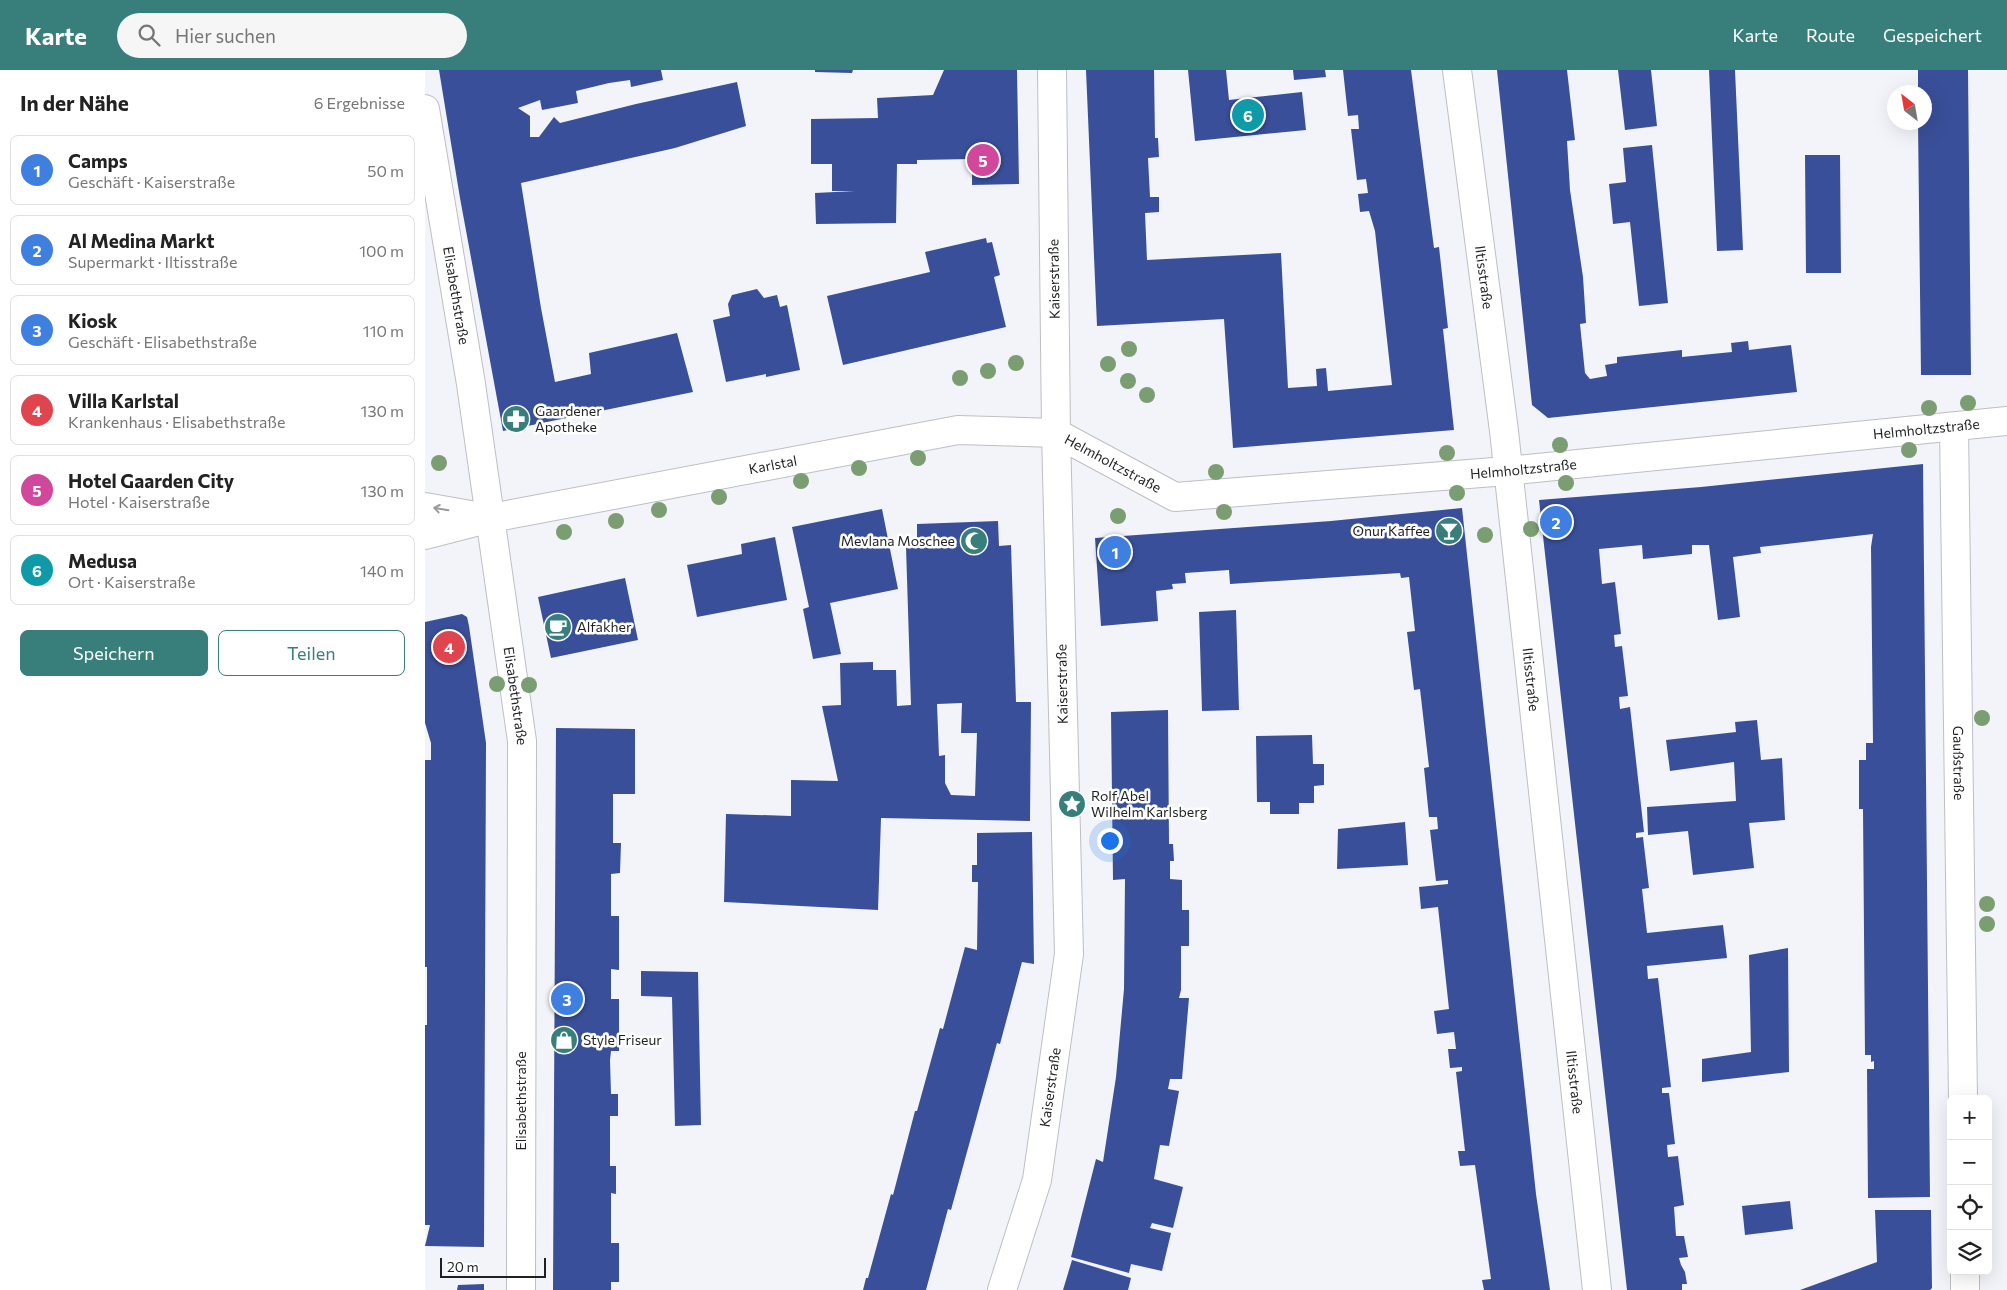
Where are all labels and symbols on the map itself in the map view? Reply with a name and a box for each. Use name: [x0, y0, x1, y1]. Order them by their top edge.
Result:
north arrow: [1887, 85, 1932, 130]
pin: 6: [1232, 96, 1264, 134]
pin: 5: [967, 141, 999, 179]
street label: Kaiserstraße: [1044, 239, 1063, 319]
street label: Iltisstraße: [1472, 244, 1497, 310]
street label: Elisabethstraße: [440, 245, 473, 346]
place label: Gaardener Apotheke: [535, 402, 602, 435]
pharmacy icon: Gaardener Apotheke: [501, 404, 531, 434]
street label: Helmholtzstraße: [1872, 415, 1980, 442]
street label: Helmholtzstraße: [1062, 430, 1164, 496]
street label: Karlstal: [747, 452, 798, 477]
street label: Helmholtzstraße: [1469, 455, 1577, 482]
pin: 2: [1540, 503, 1572, 541]
one-way arrow: [433, 504, 449, 514]
bar icon: Onur Kaffee: [1434, 516, 1464, 546]
place label: Onur Kaffee: [1353, 522, 1430, 539]
mosque icon: Mevlana Moschee: [959, 526, 989, 556]
place label: Mevlana Moschee: [841, 532, 955, 549]
pin: 1: [1099, 533, 1131, 571]
cafe icon: Alfakher: [543, 612, 573, 642]
place label: Alfakher: [577, 618, 632, 635]
pin: 4: [433, 628, 465, 666]
street label: Kaiserstraße: [1052, 644, 1071, 724]
street label: Elisabethstraße: [501, 646, 531, 745]
street label: Iltisstraße: [1520, 647, 1543, 712]
street label: Gaußstraße: [1950, 726, 1968, 800]
place label: Rolf Abel Wilhelm Karlsberg: [1091, 787, 1208, 820]
place icon: Rolf Abel Wilhelm Karlsberg: [1057, 789, 1087, 819]
your location: [1097, 828, 1123, 854]
pin: 3: [551, 980, 583, 1018]
shop icon: Style Friseur: [549, 1025, 579, 1055]
place label: Style Friseur: [583, 1031, 662, 1048]
street label: Kaiserstraße: [1036, 1046, 1064, 1128]
street label: Iltisstraße: [1563, 1049, 1587, 1115]
street label: Elisabethstraße: [512, 1051, 529, 1151]
scale bar: [440, 1255, 546, 1278]

